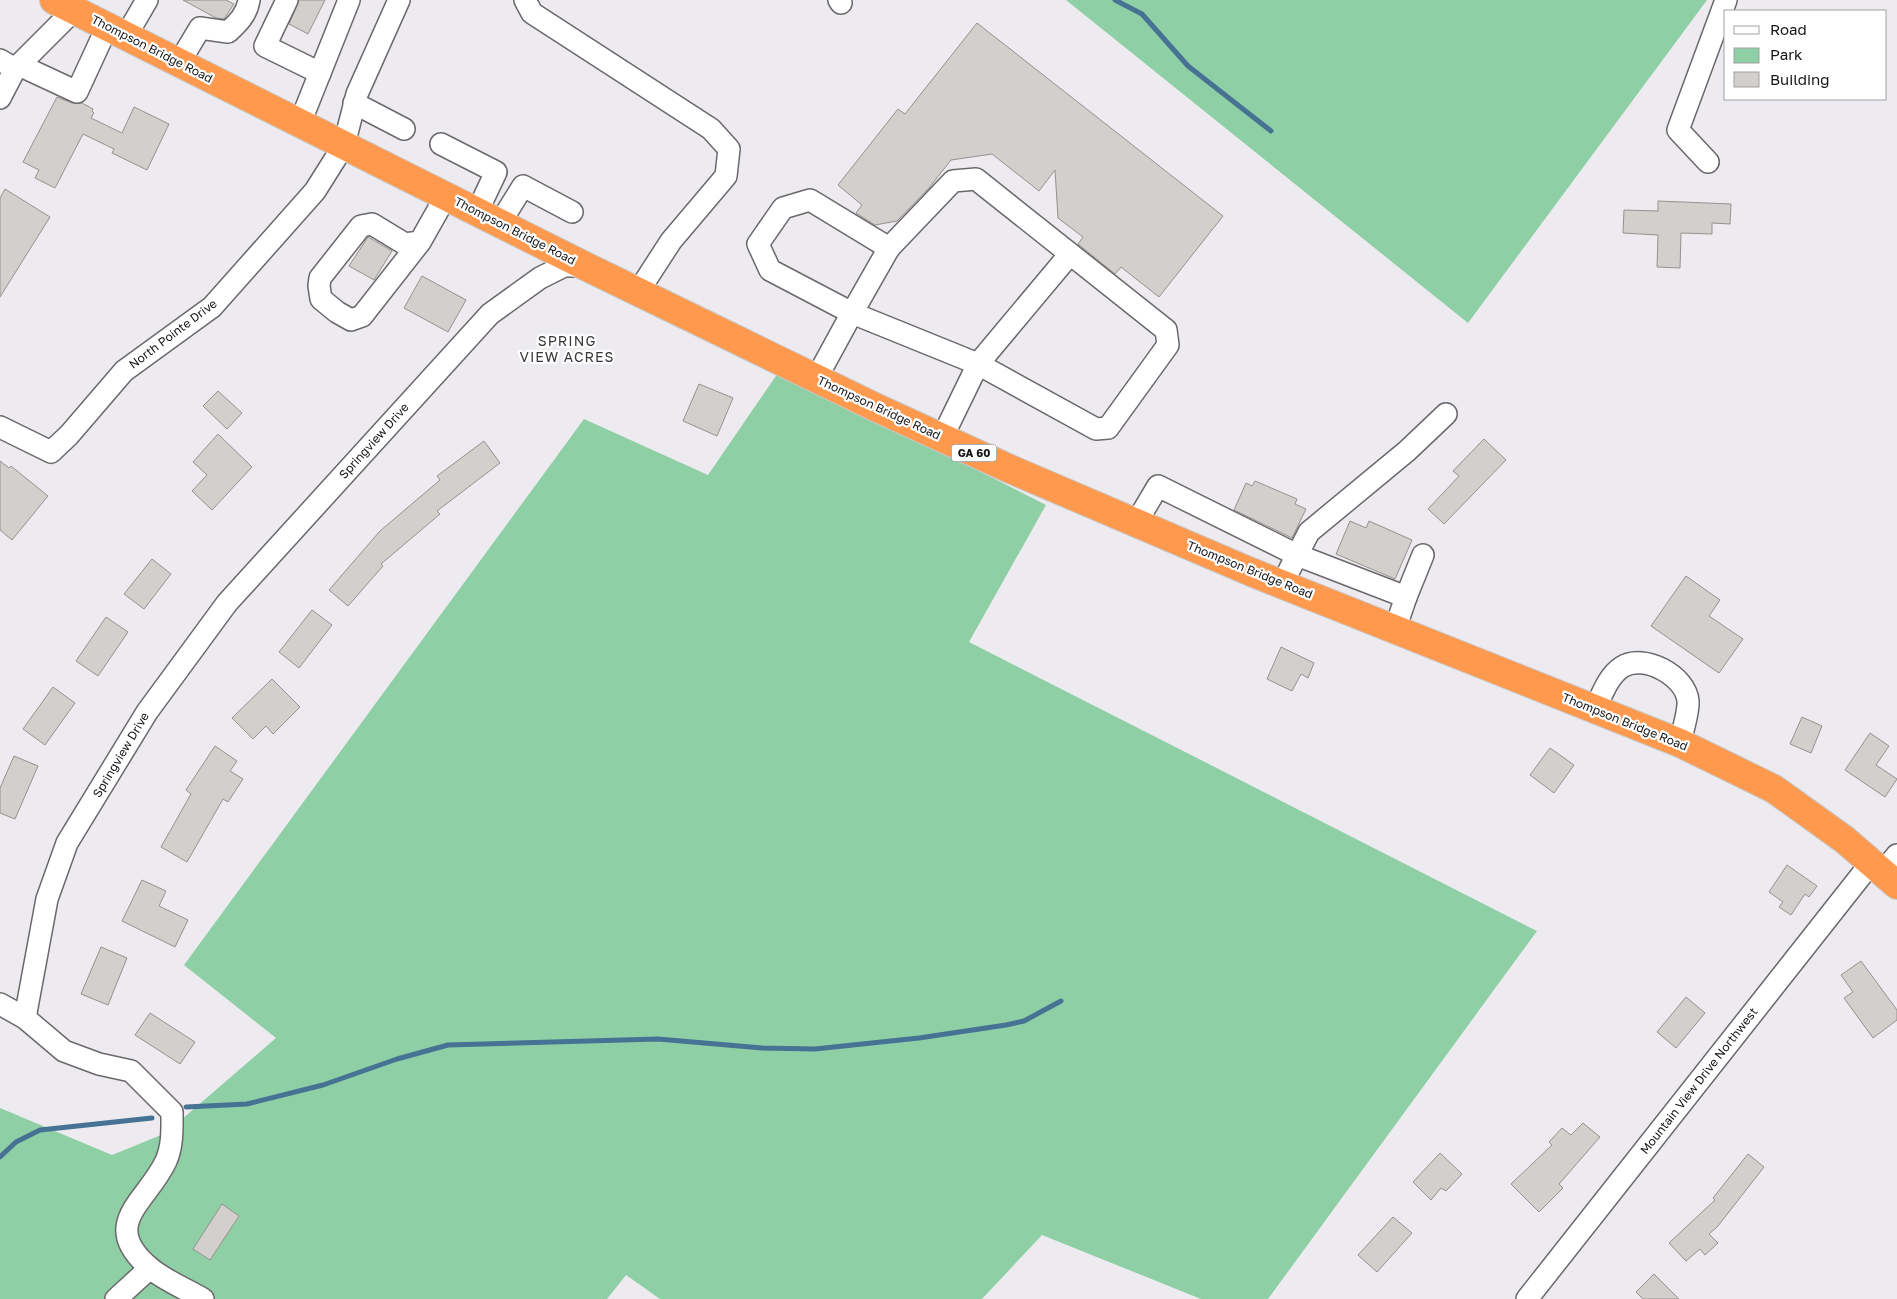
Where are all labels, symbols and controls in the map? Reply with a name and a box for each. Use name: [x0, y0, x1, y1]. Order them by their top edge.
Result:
legend: [1724, 10, 1887, 100]
street label: Thompson Bridge Road: [89, 11, 215, 86]
text: Road: [1770, 20, 1807, 38]
text: Park: [1770, 45, 1803, 63]
text: Building: [1770, 70, 1830, 88]
street label: Thompson Bridge Road: [452, 193, 578, 268]
street label: North Pointe Drive: [126, 296, 220, 372]
district label: SPRING VIEW ACRES: [520, 332, 614, 365]
street label: Thompson Bridge Road: [815, 372, 943, 443]
street label: Springview Drive: [336, 400, 412, 482]
road number: GA 60: [952, 444, 996, 462]
street label: Thompson Bridge Road: [1185, 537, 1315, 602]
street label: Thompson Bridge Road: [1560, 689, 1690, 754]
street label: Springview Drive: [89, 709, 152, 800]
street label: Mountain View Drive Northwest: [1637, 1004, 1761, 1157]

